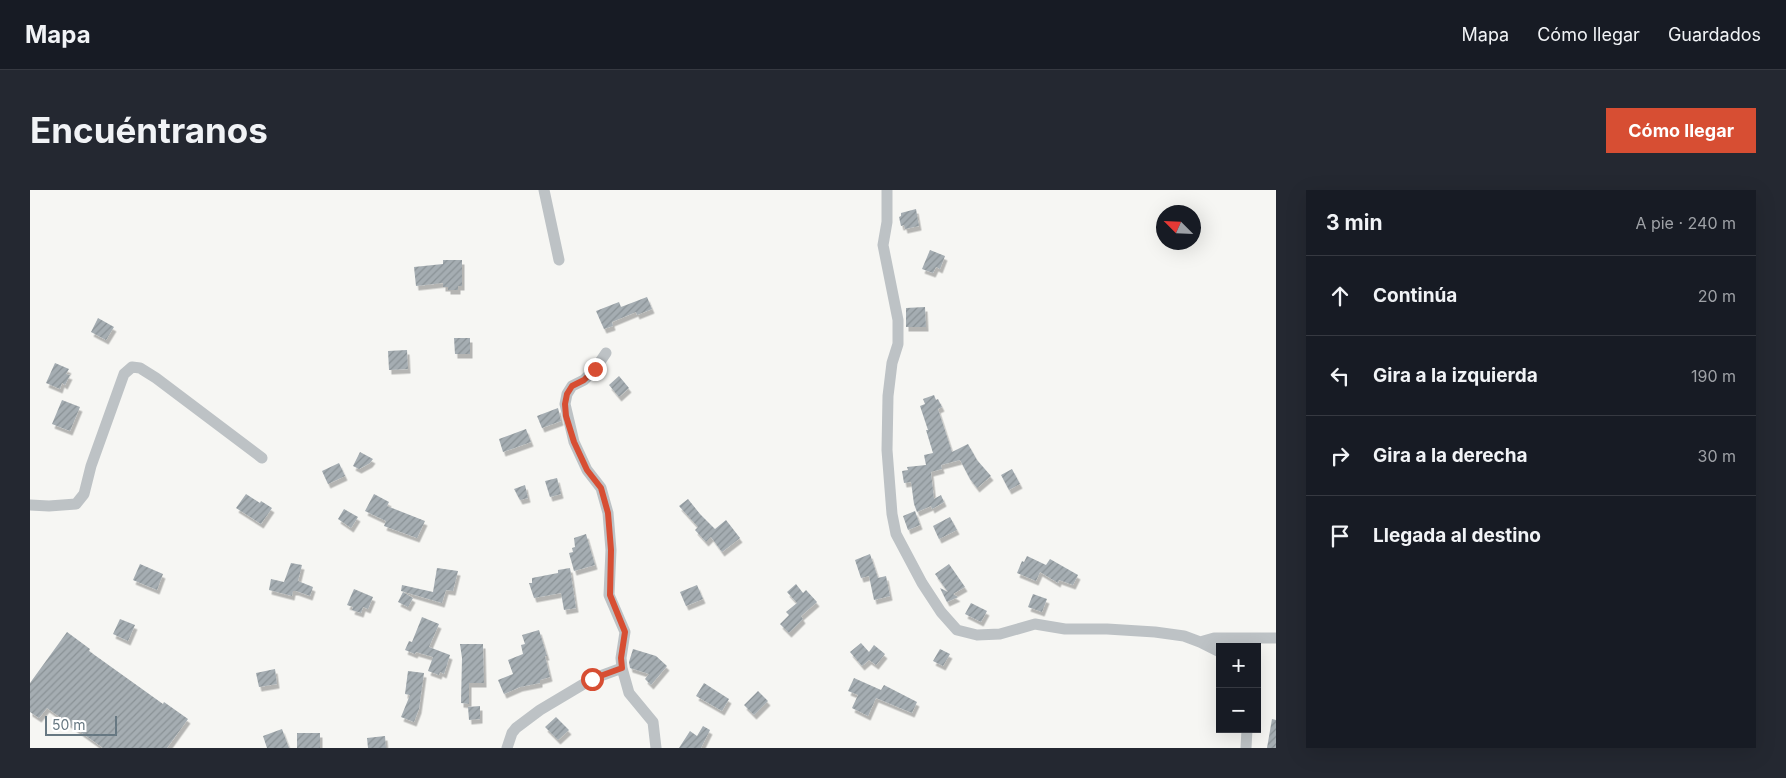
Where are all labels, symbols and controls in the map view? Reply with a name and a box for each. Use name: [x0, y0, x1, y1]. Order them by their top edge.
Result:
text: Mapa: [25, 20, 91, 49]
text: Mapa: [1462, 24, 1509, 45]
text: Cómo llegar: [1537, 24, 1640, 45]
text: Guardados: [1668, 24, 1761, 45]
button: Cómo llegar: [1606, 108, 1756, 153]
text: Encuéntranos: [30, 109, 268, 151]
north arrow: [1156, 205, 1201, 250]
text: 3 min: [1326, 210, 1382, 235]
text: A pie · 240 m: [1635, 213, 1736, 233]
icon: ahead: [1326, 282, 1354, 310]
text: Continúa: [1373, 284, 1457, 307]
text: 20 m: [1698, 286, 1736, 306]
route end: [584, 358, 607, 381]
icon: left: [1326, 362, 1354, 390]
text: Gira a la izquierda: [1373, 364, 1538, 387]
text: 190 m: [1691, 366, 1736, 386]
icon: right: [1326, 442, 1354, 470]
text: Gira a la derecha: [1373, 444, 1528, 467]
text: 30 m: [1698, 446, 1736, 466]
icon: arrive: [1326, 522, 1354, 550]
text: Llegada al destino: [1373, 524, 1541, 547]
map controls: [1216, 643, 1261, 733]
button: +: [1216, 643, 1261, 688]
route start: [581, 668, 604, 691]
button: −: [1216, 688, 1261, 733]
scale bar: [45, 713, 118, 736]
text: 50 m: [52, 716, 86, 733]

